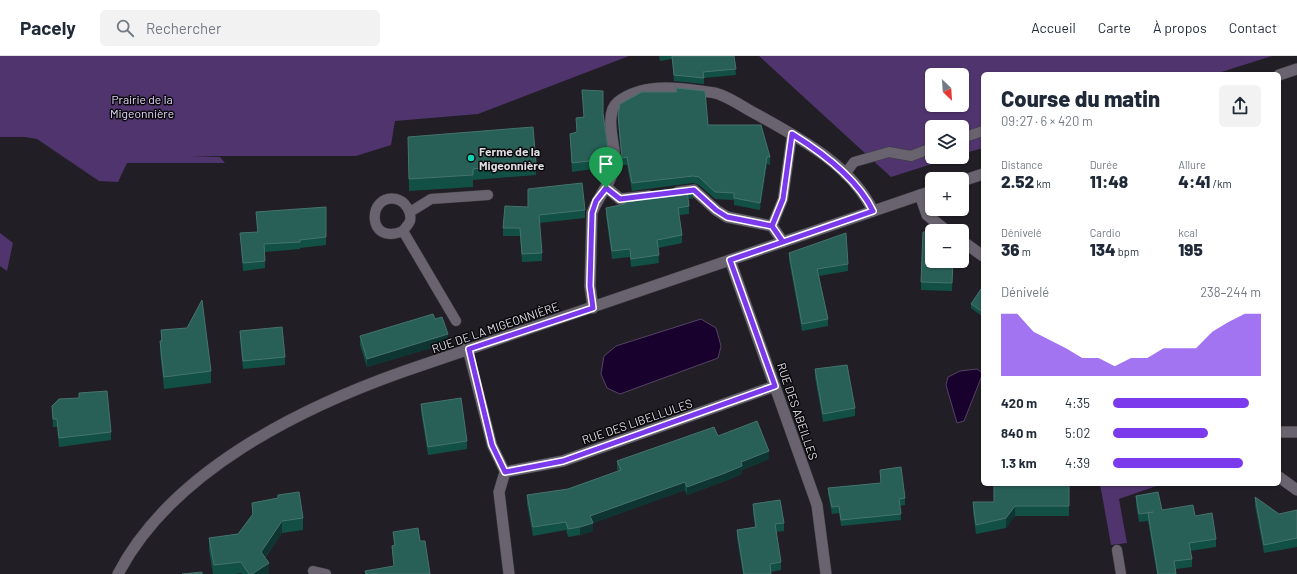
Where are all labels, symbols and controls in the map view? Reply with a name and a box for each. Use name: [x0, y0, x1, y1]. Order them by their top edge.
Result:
search box: [100, 10, 380, 46]
text: Pacely: [20, 16, 76, 39]
icon: search: [114, 17, 136, 39]
text: Rechercher: [146, 19, 221, 37]
text: Accueil: [1031, 19, 1076, 36]
text: Carte: [1098, 19, 1131, 36]
text: À propos: [1153, 19, 1207, 36]
text: Contact: [1229, 19, 1277, 36]
north arrow: [925, 68, 969, 112]
map controls: [925, 68, 969, 268]
text: Course du matin: [1001, 85, 1160, 111]
button: share: [1219, 85, 1261, 127]
park label: Prairie de la Migeonnière: [110, 92, 174, 120]
text: 09:27 · 6 × 420 m: [1001, 113, 1093, 129]
button: layers: [925, 120, 969, 164]
place label: Ferme de la Migeonnière: [479, 144, 545, 172]
pin: [589, 147, 623, 188]
marker: Ferme de la Migeonnière: [466, 153, 476, 163]
icon: arrive: [595, 153, 617, 175]
text: Distance: [1001, 158, 1043, 171]
text: Durée: [1090, 158, 1118, 171]
text: Allure: [1178, 158, 1206, 171]
text: 2.52: [1001, 171, 1034, 191]
text: 11:48: [1090, 171, 1128, 191]
text: 4:41: [1178, 171, 1210, 191]
button: +: [925, 172, 969, 216]
text: km: [1034, 177, 1051, 190]
text: /km: [1210, 177, 1232, 190]
button: −: [925, 224, 969, 268]
text: Dénivelé: [1001, 226, 1042, 239]
text: Cardio: [1090, 226, 1121, 239]
text: kcal: [1178, 226, 1198, 239]
text: 36: [1001, 239, 1020, 259]
text: 134: [1090, 239, 1116, 259]
text: 195: [1178, 239, 1203, 259]
text: m: [1020, 245, 1031, 258]
text: bpm: [1116, 245, 1139, 258]
text: Dénivelé: [1001, 284, 1049, 300]
text: 238–244 m: [1200, 284, 1261, 300]
street label: RUE DE LA MIGEONNIÈRE: [430, 299, 560, 355]
street label: RUE DES ABEILLES: [775, 361, 821, 461]
street label: RUE DES LIBELLULES: [580, 395, 694, 447]
text: 420 m: [1001, 395, 1037, 411]
text: 4:35: [1065, 395, 1090, 411]
text: 840 m: [1001, 425, 1037, 441]
text: 5:02: [1065, 425, 1090, 441]
text: 1.3 km: [1001, 455, 1037, 471]
text: 4:39: [1065, 455, 1090, 471]

